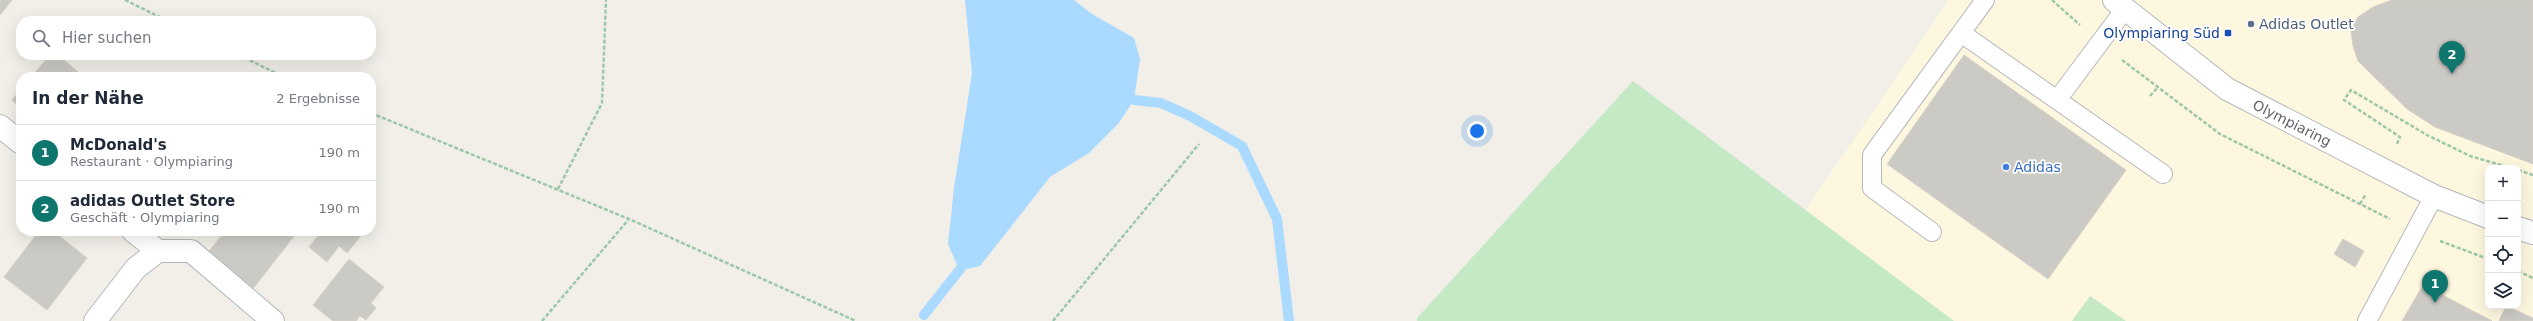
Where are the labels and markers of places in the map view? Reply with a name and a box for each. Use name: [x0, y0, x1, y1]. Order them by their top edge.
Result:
place label: Adidas Outlet: [2259, 16, 2354, 32]
marker: Adidas Outlet: [2246, 19, 2256, 29]
place label: Olympiaring Süd: [2103, 25, 2220, 41]
marker: Olympiaring Süd: [2223, 28, 2233, 38]
pin: 2: [2439, 41, 2465, 74]
place label: Adidas: [2014, 159, 2061, 175]
marker: Adidas: [2001, 162, 2011, 172]
pin: 1: [2422, 270, 2448, 303]

